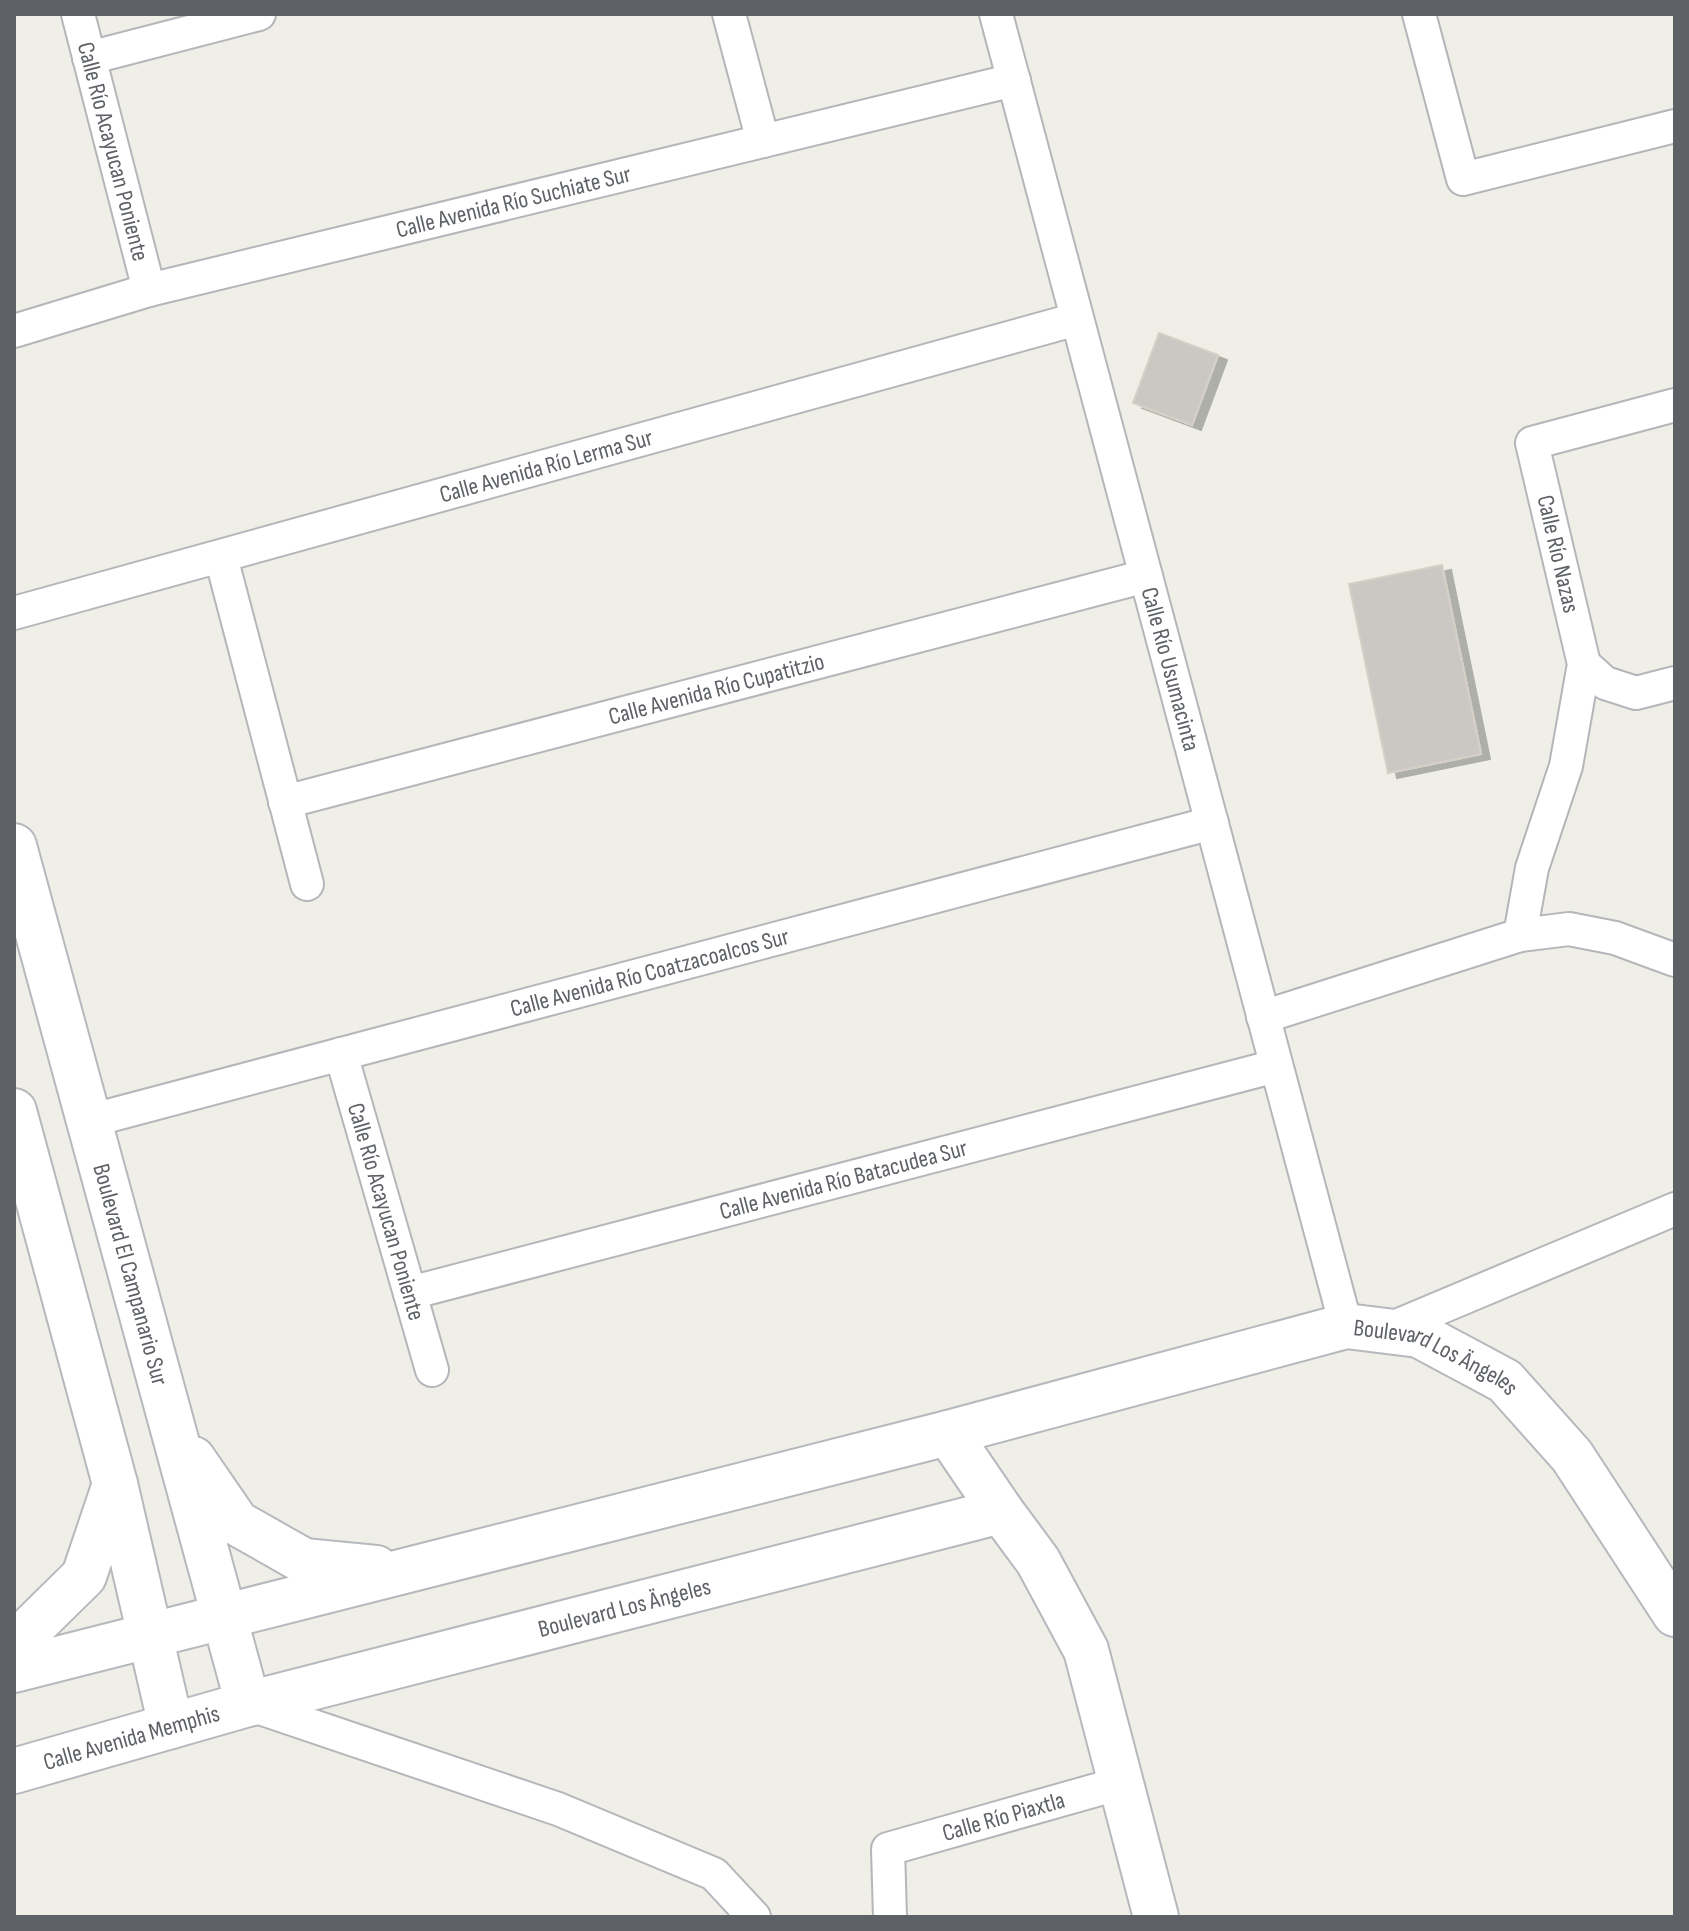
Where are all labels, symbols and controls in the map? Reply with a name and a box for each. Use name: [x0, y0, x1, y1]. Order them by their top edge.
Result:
street label: Calle Río Acayucan Poniente: [71, 39, 155, 264]
street label: Calle Avenida Río Suchiate Sur: [393, 159, 634, 244]
street label: Calle Avenida Río Lerma Sur: [436, 423, 656, 509]
street label: Calle Río Nazas: [1530, 492, 1586, 616]
street label: Calle Río Usumacinta: [1135, 584, 1206, 754]
street label: Calle Avenida Río Cupatitzio: [605, 647, 827, 731]
street label: Calle Avenida Río Coatzacoalcos Sur: [507, 921, 792, 1023]
street label: Calle Río Acayucan Poniente: [341, 1099, 431, 1324]
street label: Calle Avenida Río Batacudea Sur: [716, 1133, 970, 1226]
street label: Boulevard El Campanario Sur: [87, 1160, 175, 1388]
street label: Boulevard Los Ängeles: [1352, 1313, 1525, 1401]
street label: Boulevard Los Ängeles: [535, 1571, 714, 1644]
street label: Calle Avenida Memphis: [40, 1698, 223, 1776]
street label: Calle Río Piaxtla: [939, 1785, 1068, 1847]

